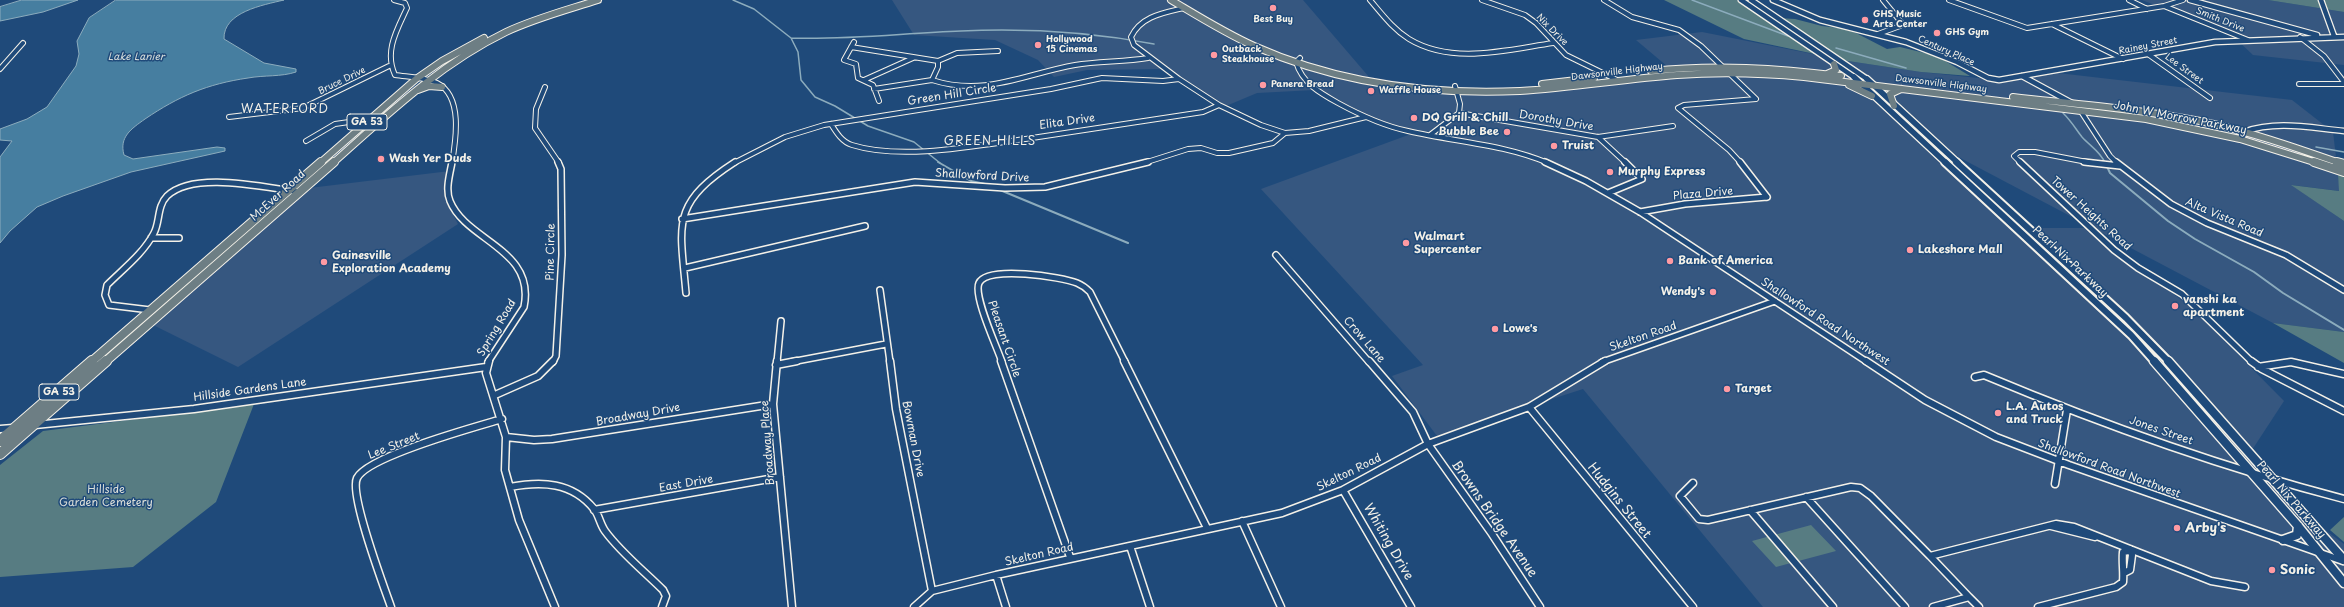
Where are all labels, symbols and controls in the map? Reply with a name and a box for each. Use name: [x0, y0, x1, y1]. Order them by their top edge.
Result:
marker: Best Buy: [1268, 3, 1278, 13]
street label: Smith Drive: [2194, 5, 2246, 35]
place label: GHS Music Arts Center: [1873, 10, 1927, 31]
street label: Nix Drive: [1534, 12, 1570, 48]
place label: Best Buy: [1253, 15, 1293, 25]
marker: GHS Music Arts Center: [1860, 15, 1870, 25]
marker: GHS Gym: [1932, 28, 1942, 38]
place label: GHS Gym: [1945, 28, 1989, 38]
street label: Century Place: [1916, 34, 1976, 68]
place label: Hollywood 15 Cinemas: [1046, 35, 1097, 56]
street label: Rainey Street: [2118, 35, 2178, 57]
marker: Hollywood 15 Cinemas: [1033, 40, 1043, 50]
place label: Outback Steakhouse: [1222, 45, 1274, 66]
marker: Outback Steakhouse: [1209, 50, 1219, 60]
water label: Lake Lanier: [108, 51, 164, 63]
street label: Lee Street: [2163, 52, 2205, 86]
street label: Dawsonville Highway: [1571, 61, 1663, 83]
street label: Bruce Drive: [317, 65, 367, 97]
street label: Dawsonville Highway: [1895, 73, 1987, 95]
marker: Panera Bread: [1258, 80, 1268, 90]
place label: Panera Bread: [1271, 80, 1334, 90]
street label: Green Hill Circle: [906, 81, 998, 109]
marker: Waffle House: [1366, 86, 1376, 96]
place label: Waffle House: [1379, 86, 1441, 96]
street label: John W Morrow Parkway: [2112, 99, 2248, 137]
district label: WATERFORD: [242, 103, 328, 117]
street label: Dorothy Drive: [1518, 108, 1594, 134]
place label: DQ Grill & Chill: [1422, 111, 1508, 125]
street label: Elita Drive: [1038, 112, 1096, 132]
marker: DQ Grill & Chill: [1409, 113, 1419, 123]
road number: GA 53: [347, 114, 387, 130]
place label: Bubble Bee: [1438, 125, 1499, 139]
marker: Bubble Bee: [1502, 127, 1512, 137]
district label: GREEN HILLS: [944, 135, 1036, 149]
place label: Truist: [1562, 139, 1594, 153]
marker: Truist: [1549, 141, 1559, 151]
place label: Wash Yer Duds: [389, 152, 472, 166]
marker: Wash Yer Duds: [376, 154, 386, 164]
place label: Murphy Express: [1618, 165, 1705, 179]
street label: Shallowford Drive: [935, 167, 1029, 185]
marker: Murphy Express: [1605, 167, 1615, 177]
street label: McEver Road: [248, 168, 308, 224]
street label: Tower Heights Road: [2048, 174, 2134, 254]
street label: Plaza Drive: [1672, 185, 1734, 203]
street label: Alta Vista Road: [2183, 196, 2265, 240]
street label: Pine Circle: [544, 223, 558, 281]
street label: Pearl Nix Parkway: [2030, 224, 2110, 300]
place label: Walmart Supercenter: [1414, 230, 1481, 256]
marker: Walmart Supercenter: [1401, 238, 1411, 248]
place label: Lakeshore Mall: [1918, 243, 2002, 257]
marker: Lakeshore Mall: [1905, 245, 1915, 255]
place label: Gainesville Exploration Academy: [332, 249, 451, 275]
place label: Bank of America: [1678, 254, 1773, 268]
marker: Bank of America: [1665, 256, 1675, 266]
marker: Gainesville Exploration Academy: [319, 257, 329, 267]
street label: Shallowford Road Northwest: [1758, 275, 1892, 369]
place label: Wendy's: [1661, 285, 1705, 299]
marker: Wendy's: [1708, 287, 1718, 297]
place label: vanshi ka apartment: [2183, 293, 2244, 319]
street label: Spring Road: [475, 297, 519, 359]
street label: Pleasant Circle: [985, 299, 1023, 379]
marker: vanshi ka apartment: [2170, 301, 2180, 311]
street label: Crow Lane: [1340, 314, 1388, 366]
street label: Skelton Road: [1608, 319, 1678, 355]
place label: Lowe's: [1503, 322, 1538, 336]
marker: Lowe's: [1490, 324, 1500, 334]
street label: Hillside Gardens Lane: [193, 376, 307, 404]
place label: Target: [1735, 382, 1772, 396]
road number: GA 53: [39, 384, 79, 400]
marker: Target: [1722, 384, 1732, 394]
street label: Broadway Place: [758, 400, 778, 486]
street label: Bowman Drive: [899, 400, 927, 478]
place label: L.A. Autos and Truck: [2006, 400, 2063, 426]
street label: Broadway Drive: [595, 401, 681, 429]
marker: L.A. Autos and Truck: [1993, 408, 2003, 418]
street label: Jones Street: [2127, 414, 2195, 448]
street label: Lee Street: [366, 430, 422, 462]
street label: Shallowford Road Northwest: [2036, 437, 2182, 501]
street label: Skelton Road: [1314, 452, 1384, 494]
street label: Browns Bridge Avenue: [1448, 458, 1540, 580]
street label: Pearl Nix Parkway: [2254, 459, 2328, 541]
street label: Hudgins Street: [1584, 460, 1654, 542]
street label: East Drive: [658, 473, 714, 495]
park label: Hillside Garden Cemetery: [59, 483, 153, 509]
street label: Whiting Drive: [1360, 501, 1416, 583]
place label: Arby's: [2185, 520, 2226, 536]
marker: Arby's: [2172, 523, 2182, 533]
street label: Skelton Road: [1003, 541, 1075, 569]
place label: Sonic: [2280, 562, 2315, 578]
marker: Sonic: [2267, 565, 2277, 575]

